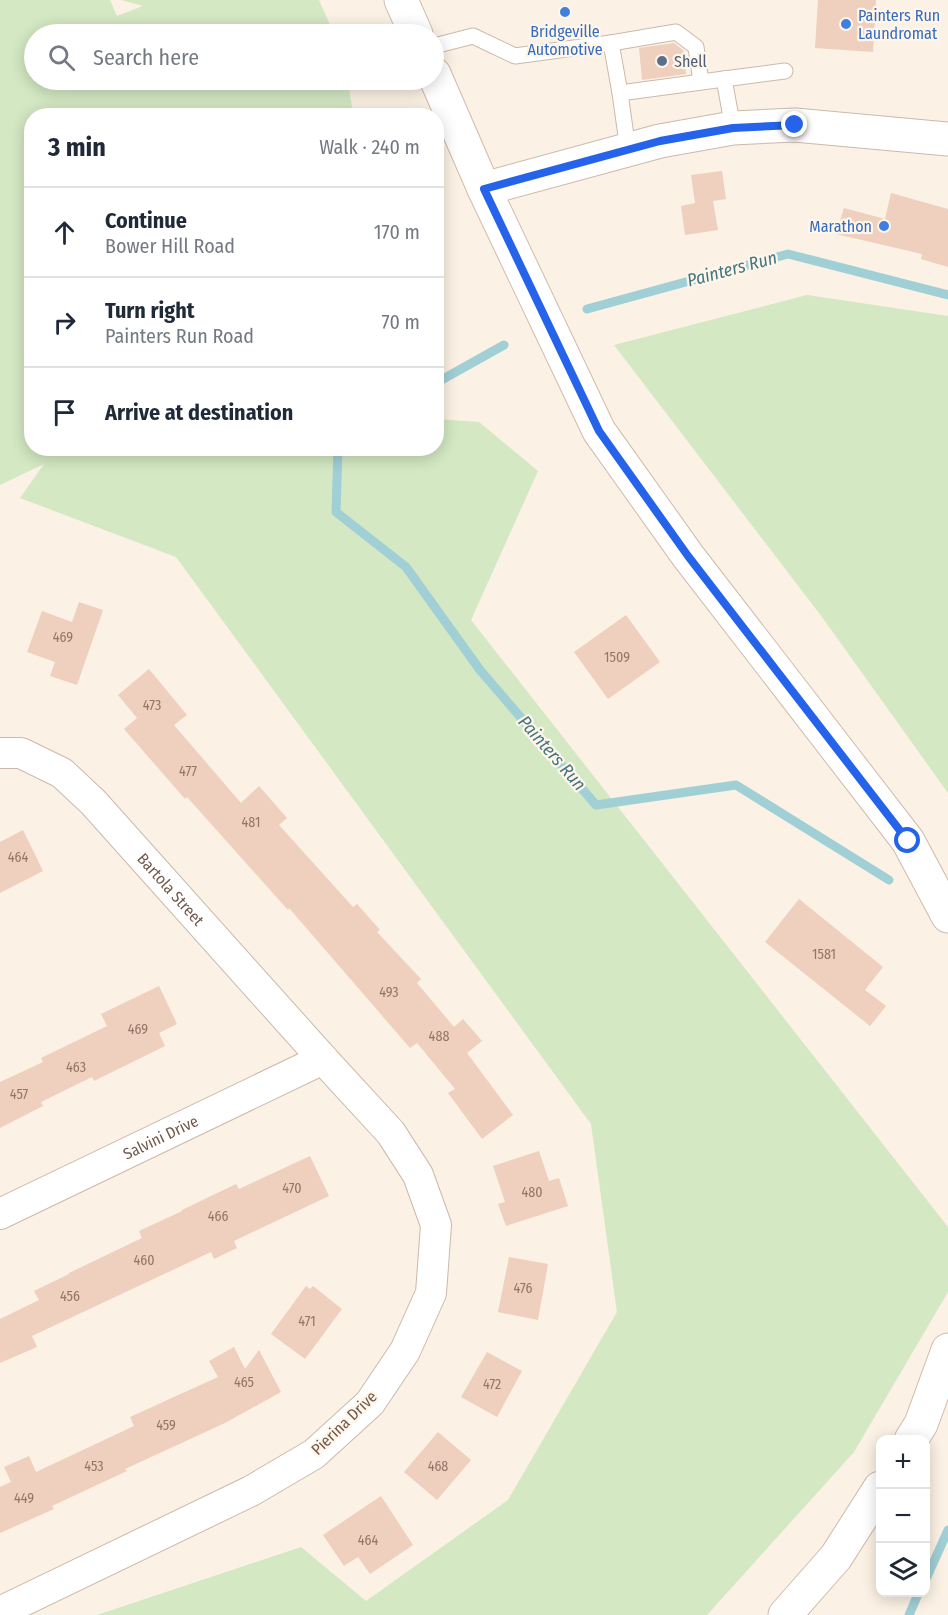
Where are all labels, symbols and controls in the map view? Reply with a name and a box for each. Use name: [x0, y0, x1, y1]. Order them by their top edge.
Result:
marker: Bridgeville Automotive: [558, 5, 572, 19]
place label: Painters Run Laundromat: [858, 6, 940, 43]
marker: Painters Run Laundromat: [839, 17, 853, 31]
place label: Bridgeville Automotive: [527, 22, 603, 59]
search box: [24, 24, 444, 90]
icon: search: [45, 41, 78, 74]
text: Search here: [93, 44, 199, 71]
place label: Shell: [674, 52, 707, 71]
marker: Shell: [655, 54, 669, 68]
route end: [781, 111, 807, 137]
text: 3 min: [48, 132, 106, 163]
text: Walk · 240 m: [319, 135, 420, 159]
text: Continue: [105, 207, 187, 234]
icon: ahead: [48, 216, 81, 249]
place label: Marathon: [809, 217, 872, 236]
marker: Marathon: [877, 219, 891, 233]
text: 170 m: [374, 220, 420, 244]
text: Bower Hill Road: [105, 234, 235, 258]
water label: Painters Run: [685, 246, 779, 292]
text: Turn right: [105, 297, 194, 324]
icon: right: [48, 306, 81, 339]
text: 70 m: [382, 310, 420, 334]
text: Painters Run Road: [105, 324, 254, 348]
icon: arrive: [48, 396, 81, 429]
text: Arrive at destination: [105, 399, 293, 426]
house number: 469: [53, 629, 73, 646]
house number: 1509: [604, 649, 630, 666]
house number: 473: [143, 697, 161, 714]
water label: Painters Run: [513, 711, 591, 795]
house number: 477: [179, 763, 197, 780]
house number: 481: [242, 814, 260, 831]
route start: [894, 827, 920, 853]
house number: 464: [8, 849, 28, 866]
street label: Bartola Street: [134, 849, 209, 930]
house number: 1581: [812, 946, 836, 963]
house number: 493: [379, 984, 399, 1001]
house number: 469: [128, 1021, 148, 1038]
house number: 488: [429, 1028, 449, 1045]
house number: 463: [66, 1059, 86, 1076]
house number: 457: [10, 1086, 29, 1103]
street label: Salvini Drive: [120, 1111, 201, 1163]
house number: 470: [282, 1180, 302, 1197]
house number: 480: [521, 1184, 543, 1201]
house number: 466: [208, 1208, 228, 1225]
house number: 460: [133, 1252, 155, 1269]
house number: 476: [514, 1280, 532, 1297]
house number: 456: [60, 1288, 80, 1305]
house number: 471: [298, 1313, 316, 1330]
house number: 465: [234, 1374, 254, 1391]
house number: 472: [483, 1376, 501, 1393]
street label: Pierina Drive: [307, 1387, 381, 1459]
house number: 459: [156, 1417, 176, 1434]
map controls: [876, 1435, 930, 1597]
button: +: [876, 1435, 930, 1489]
house number: 453: [84, 1458, 104, 1475]
house number: 468: [428, 1458, 448, 1475]
button: −: [876, 1489, 930, 1543]
house number: 449: [14, 1490, 34, 1507]
house number: 464: [358, 1532, 378, 1549]
button: layers: [876, 1543, 930, 1597]

